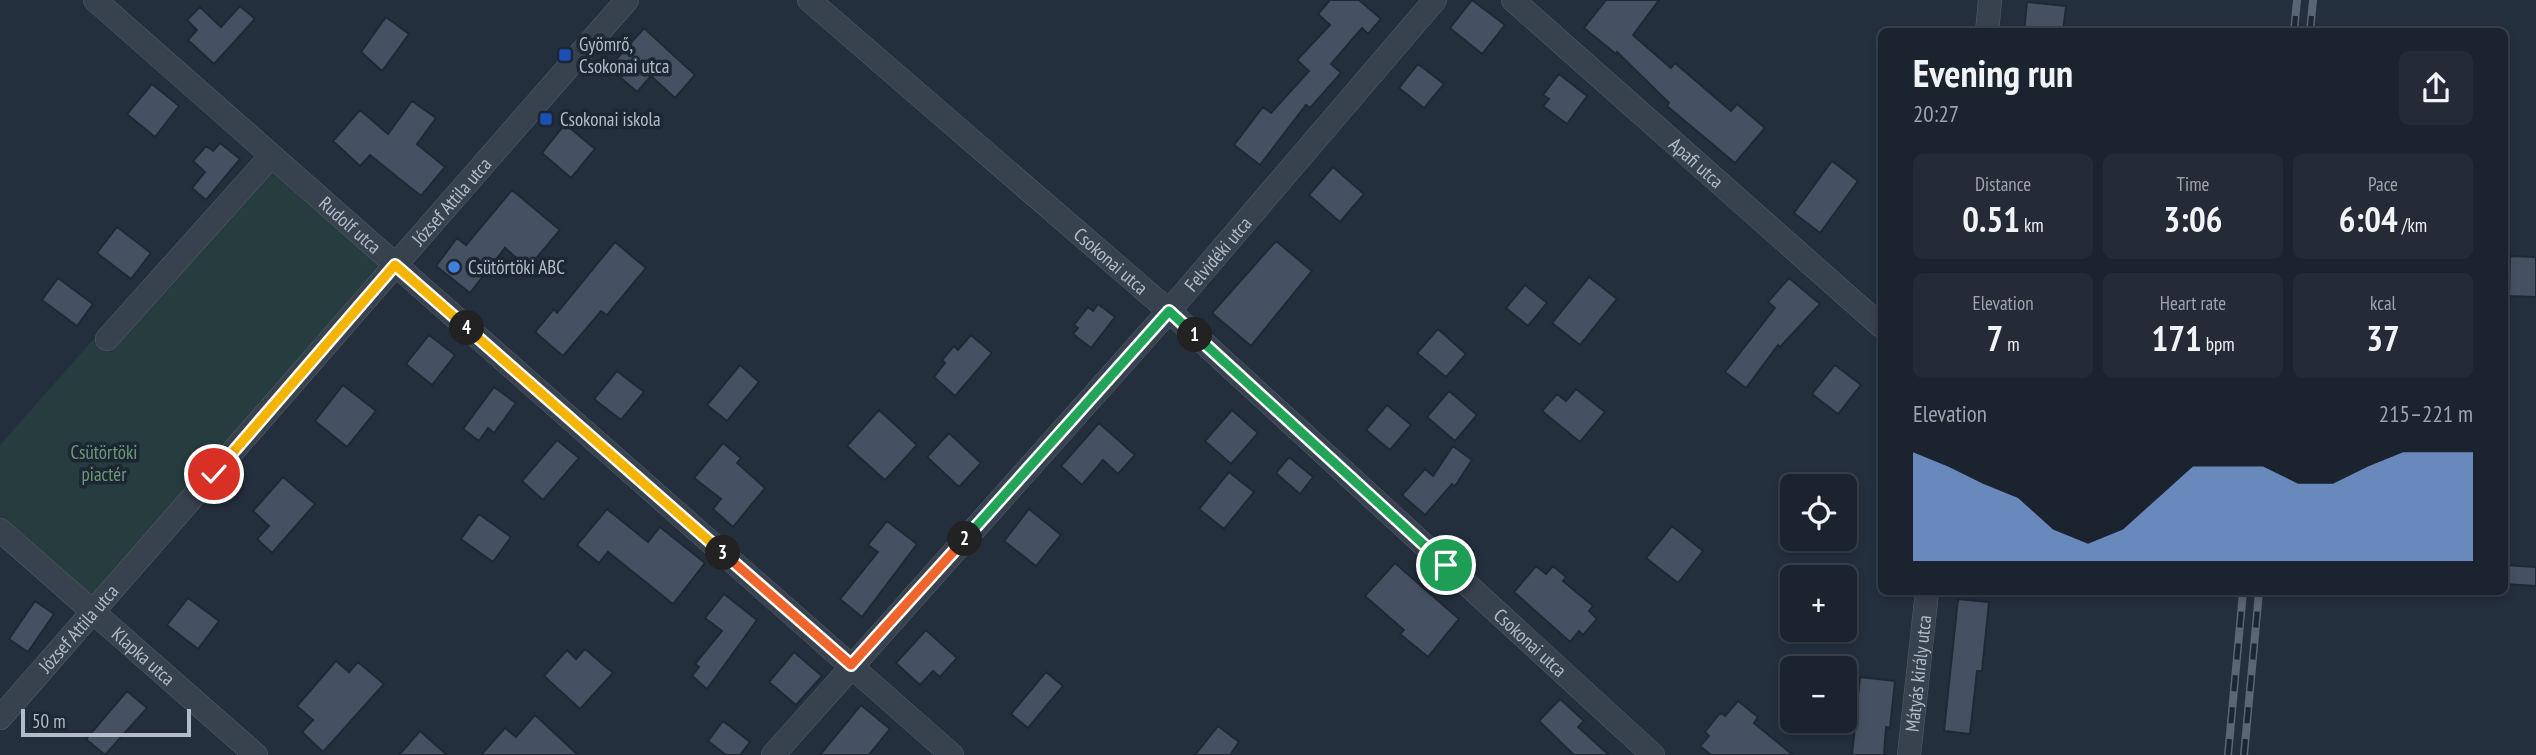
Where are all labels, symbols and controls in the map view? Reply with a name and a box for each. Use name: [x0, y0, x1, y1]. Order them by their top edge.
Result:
place label: Gyömrő, Csokonai utca: [579, 32, 669, 78]
marker: Gyömrő, Csokonai utca: [557, 47, 573, 63]
text: Evening run: [1913, 48, 2073, 97]
button: share: [2399, 51, 2473, 125]
text: 20:27: [1913, 99, 1959, 128]
place label: Csokonai iskola: [560, 107, 661, 131]
marker: Csokonai iskola: [538, 111, 554, 127]
street label: Apafi utca: [1664, 132, 1729, 193]
street label: József Attila utca: [406, 152, 496, 251]
text: Distance: [1975, 172, 2031, 196]
text: Time: [2177, 172, 2209, 196]
text: Pace: [2368, 172, 2398, 196]
street label: Rudolf utca: [314, 191, 386, 259]
text: 0.51: [1962, 196, 2020, 242]
text: 3:06: [2164, 196, 2222, 242]
text: 6:04: [2339, 196, 2398, 242]
street label: Felvidéki utca: [1179, 212, 1256, 296]
text: km: [2020, 213, 2044, 237]
text: /km: [2398, 213, 2427, 237]
street label: Csokonai utca: [1069, 222, 1153, 299]
place label: Csütörtöki ABC: [468, 255, 565, 279]
marker: Csütörtöki ABC: [446, 259, 462, 275]
text: Elevation: [1973, 291, 2033, 315]
text: Heart rate: [2160, 291, 2226, 315]
text: kcal: [2370, 291, 2396, 315]
pin: 4: [449, 310, 484, 346]
text: 4: [462, 315, 471, 339]
text: 7: [1986, 315, 2003, 361]
text: 171: [2151, 315, 2202, 361]
text: 37: [2366, 315, 2400, 361]
pin: 1: [1178, 318, 1212, 352]
text: 1: [1190, 322, 1199, 346]
text: m: [2003, 332, 2020, 356]
text: bpm: [2202, 332, 2235, 356]
text: Elevation: [1913, 399, 1987, 428]
text: 215–221 m: [2379, 399, 2473, 428]
park label: Csütörtöki piactér: [71, 440, 137, 486]
pin: [184, 444, 244, 504]
icon: check: [195, 455, 233, 493]
map controls: [1780, 474, 1857, 733]
button: locate: [1780, 474, 1857, 551]
pin: 2: [948, 522, 982, 556]
text: 2: [960, 526, 969, 550]
pin: [1416, 535, 1476, 595]
pin: 3: [706, 536, 740, 570]
text: 3: [718, 540, 727, 564]
icon: arrive: [1427, 546, 1465, 584]
button: +: [1780, 565, 1857, 642]
street label: József Attila utca: [33, 579, 123, 678]
street label: Csokonai utca: [1489, 603, 1572, 682]
street label: Mátyás király utca: [1900, 614, 1936, 733]
street label: Klapka utca: [107, 622, 180, 690]
button: −: [1780, 656, 1857, 733]
scale bar: [21, 706, 191, 738]
text: 50 m: [32, 709, 66, 733]

